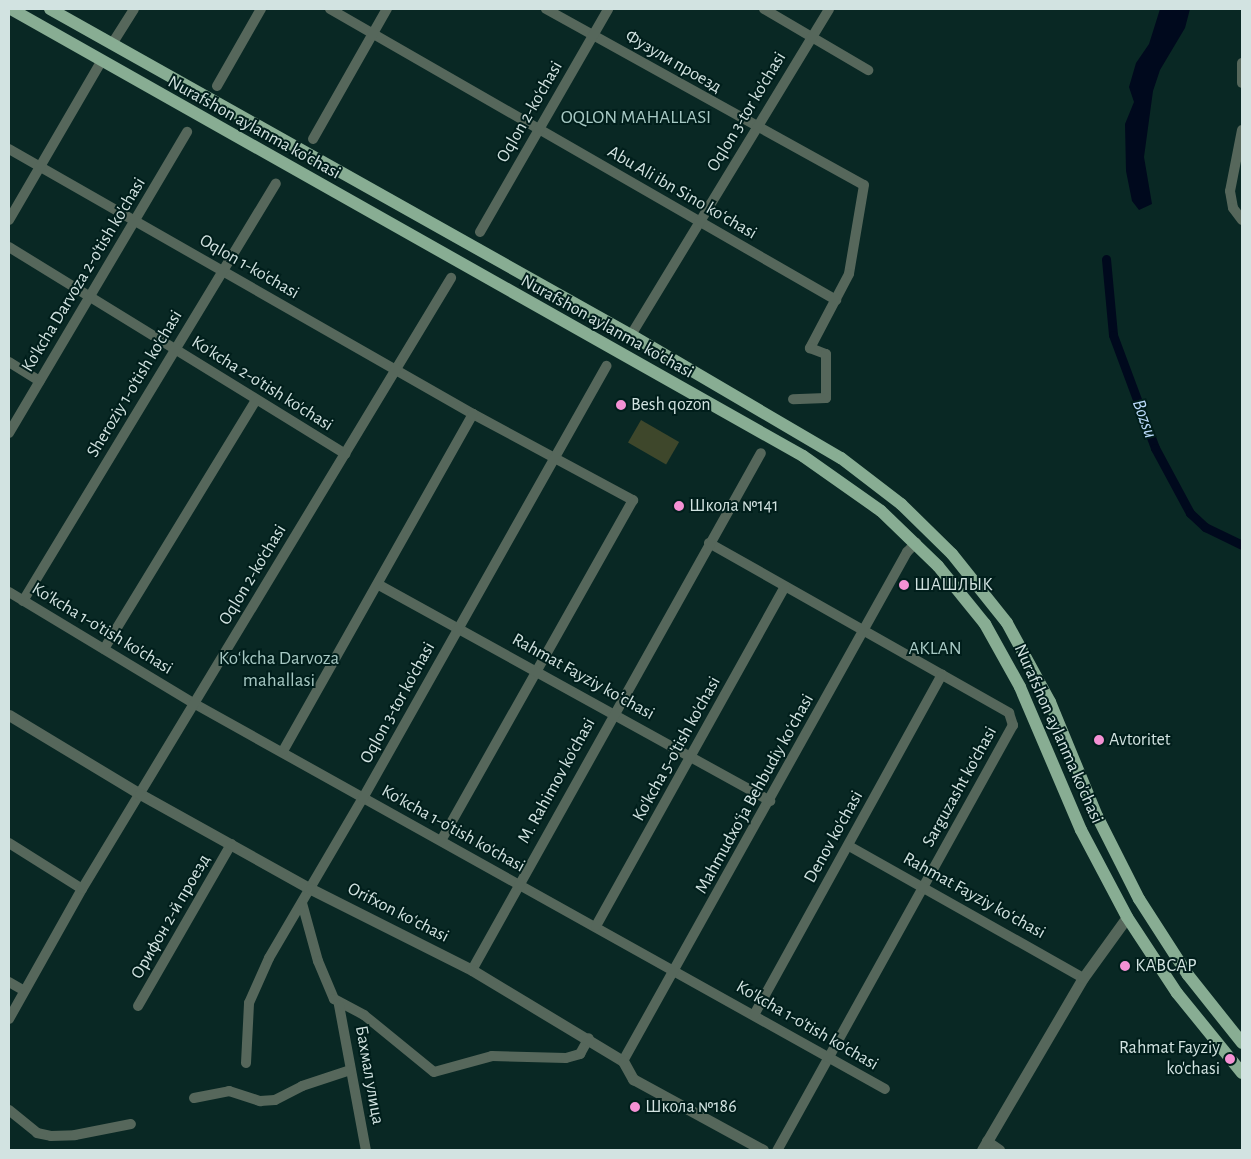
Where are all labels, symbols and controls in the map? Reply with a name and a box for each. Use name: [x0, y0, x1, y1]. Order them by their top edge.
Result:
street label: Фузули проезд: [621, 26, 725, 98]
street label: Oqlon 3-tor ko'chasi: [703, 48, 791, 176]
street label: Oqlon 2-ko‘chasi: [492, 57, 568, 167]
street label: Nurafshon aylanma ko'chasi: [164, 71, 344, 185]
district label: OQLON MAHALLASI: [551, 107, 721, 129]
street label: Abu Ali ibn Sino koʻchasi: [603, 141, 761, 245]
street label: Ko'kcha Darvoza 2-o'tish ko'chasi: [17, 174, 151, 376]
street label: Oqlon 1-ko'chasi: [195, 230, 303, 304]
street label: Nurafshon aylanma ko'chasi: [517, 270, 697, 384]
street label: Sheroziy 1-o'tish ko'chasi: [83, 307, 187, 461]
street label: Ko'kcha 2-o'tish ko'chasi: [187, 332, 337, 436]
place label: Besh qozon: [631, 394, 711, 416]
water label: Bozsu: [1126, 396, 1162, 442]
marker: Besh qozon: [615, 399, 627, 411]
place label: Школа №141: [689, 495, 778, 517]
marker: Школа №141: [673, 500, 685, 512]
street label: Oqlon 2-ko‘chasi: [215, 521, 291, 629]
place label: ШАШЛЫК: [914, 574, 993, 596]
street label: Ko'kcha 1-o'tish ko'chasi: [28, 578, 176, 680]
marker: ШАШЛЫК: [898, 579, 910, 591]
street label: Rahmat Fayziy koʻchasi: [508, 629, 658, 725]
street label: Oqlon 3-tor ko'chasi: [356, 638, 440, 768]
district label: AKLAN: [905, 638, 965, 660]
street label: Nurafshon aylanma ko'chasi: [1009, 641, 1107, 827]
district label: Koʻkcha Darvoza mahallasi: [219, 648, 339, 692]
street label: Ko'kcha 5-o'tish ko'chasi: [628, 673, 726, 825]
street label: Mahmudxoʻja Behbudiy koʻchasi: [691, 690, 819, 898]
street label: M. Rahimov ko'chasi: [514, 714, 600, 848]
street label: Sarguzasht ko'chasi: [918, 723, 1002, 851]
place label: Avtoritet: [1109, 729, 1171, 751]
marker: Avtoritet: [1093, 734, 1105, 746]
street label: Ko'kcha 1-o'tish ko'chasi: [377, 781, 529, 877]
street label: Denov ko'chasi: [800, 787, 868, 887]
street label: Rahmat Fayziy koʻchasi: [899, 848, 1049, 944]
street label: Орифон 2-й проезд: [126, 851, 216, 983]
street label: Orifxon koʻchasi: [344, 878, 452, 948]
place label: КАВСАР: [1135, 955, 1197, 977]
marker: КАВСАР: [1119, 960, 1131, 972]
street label: Ko'kcha 1-o'tish ko'chasi: [732, 976, 882, 1076]
street label: Бахмал улица: [350, 1024, 388, 1126]
place label: Rahmat Fayziy ko'chasi: [1119, 1038, 1220, 1080]
marker: Rahmat Fayziy ko'chasi: [1224, 1053, 1236, 1065]
place label: Школа №186: [645, 1096, 737, 1118]
marker: Школа №186: [629, 1101, 641, 1113]

